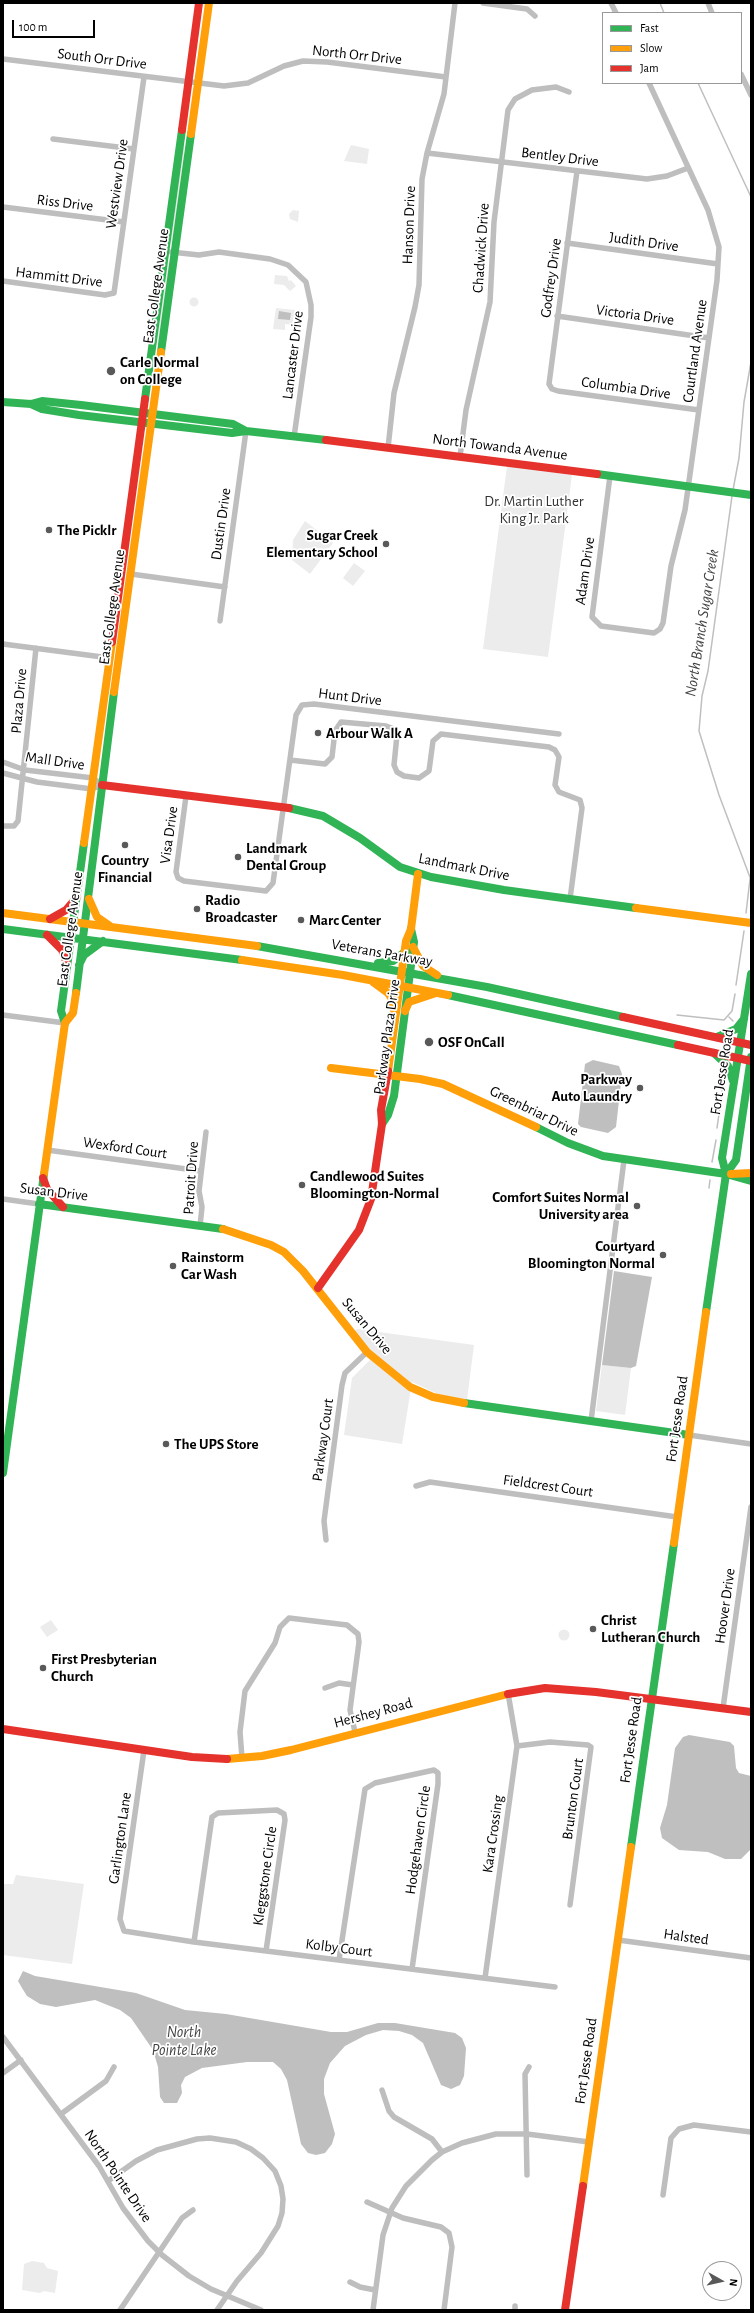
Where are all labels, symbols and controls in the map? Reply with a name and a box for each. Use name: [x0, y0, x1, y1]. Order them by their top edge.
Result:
scale bar: [14, 12, 97, 38]
legend: [602, 12, 742, 84]
text: 100 m: [19, 21, 47, 33]
text: Fast: [640, 22, 659, 34]
street label: North Orr Drive: [311, 41, 403, 69]
text: Slow: [640, 42, 662, 54]
street label: South Orr Drive: [56, 45, 148, 73]
text: Jam: [640, 62, 659, 74]
street label: Westview Drive: [102, 138, 132, 230]
street label: Bentley Drive: [520, 143, 600, 171]
street label: Hanson Drive: [399, 185, 419, 265]
street label: Riss Drive: [36, 191, 94, 215]
street label: Chadwick Drive: [469, 202, 493, 294]
street label: East College Avenue: [139, 227, 173, 345]
street label: Judith Drive: [608, 228, 680, 256]
street label: Godfrey Drive: [537, 237, 565, 319]
street label: Hammitt Drive: [14, 263, 104, 291]
street label: Courtland Avenue: [679, 298, 711, 404]
street label: Victoria Drive: [595, 301, 675, 329]
street label: Lancaster Drive: [279, 310, 307, 400]
place label: Carle Normal on College: [120, 353, 199, 388]
marker: Carle Normal on College: [105, 365, 117, 377]
street label: Columbia Drive: [580, 373, 672, 403]
street label: North Towanda Avenue: [431, 430, 569, 464]
street label: Dustin Drive: [207, 487, 235, 561]
park label: Dr. Martin Luther King Jr. Park: [484, 492, 584, 527]
place label: The Picklr: [57, 521, 116, 539]
marker: The Picklr: [44, 525, 54, 535]
place label: Sugar Creek Elementary School: [266, 526, 378, 561]
street label: Adam Drive: [571, 536, 599, 606]
marker: Sugar Creek Elementary School: [381, 539, 391, 549]
street label: East College Avenue: [95, 548, 129, 666]
water label: North Branch Sugar Creek: [681, 548, 723, 698]
street label: Plaza Drive: [7, 668, 31, 734]
street label: Hunt Drive: [317, 684, 383, 710]
place label: Arbour Walk A: [326, 724, 413, 742]
marker: Arbour Walk A: [313, 728, 323, 738]
street label: Mall Drive: [24, 748, 86, 774]
street label: Visa Drive: [156, 805, 182, 865]
place label: Landmark Dental Group: [246, 839, 326, 874]
marker: Country Financial: [120, 840, 130, 850]
street label: Landmark Drive: [417, 849, 511, 885]
place label: Country Financial: [98, 851, 152, 886]
marker: Landmark Dental Group: [233, 852, 243, 862]
street label: East College Avenue: [53, 870, 87, 988]
place label: Radio Broadcaster: [205, 891, 277, 926]
marker: Radio Broadcaster: [192, 904, 202, 914]
place label: Marc Center: [309, 911, 381, 929]
marker: Marc Center: [296, 915, 306, 925]
street label: Veterans Parkway: [330, 935, 434, 971]
street label: Parkway Plaza Drive: [370, 978, 404, 1096]
street label: Fort Jesse Road: [706, 1028, 738, 1116]
place label: OSF OnCall: [438, 1033, 505, 1051]
marker: OSF OnCall: [423, 1036, 435, 1048]
place label: Parkway Auto Laundry: [552, 1070, 632, 1105]
street label: Greenbriar Drive: [487, 1082, 581, 1140]
marker: Parkway Auto Laundry: [635, 1083, 645, 1093]
street label: Wexford Court: [82, 1133, 168, 1163]
street label: Patroit Drive: [179, 1141, 203, 1215]
place label: Candlewood Suites Bloomington-Normal: [310, 1167, 439, 1202]
street label: Susan Drive: [19, 1179, 89, 1205]
marker: Candlewood Suites Bloomington-Normal: [297, 1180, 307, 1190]
place label: Comfort Suites Normal University area: [492, 1188, 629, 1223]
marker: Comfort Suites Normal University area: [632, 1201, 642, 1211]
place label: Courtyard Bloomington Normal: [528, 1237, 655, 1272]
place label: Rainstorm Car Wash: [181, 1248, 244, 1283]
marker: Courtyard Bloomington Normal: [658, 1250, 668, 1260]
marker: Rainstorm Car Wash: [168, 1261, 178, 1271]
street label: Susan Drive: [338, 1294, 396, 1358]
street label: Fort Jesse Road: [662, 1375, 692, 1463]
street label: Parkway Court: [308, 1397, 338, 1483]
place label: The UPS Store: [174, 1435, 259, 1453]
marker: The UPS Store: [161, 1439, 171, 1449]
street label: Fieldcrest Court: [502, 1471, 594, 1501]
street label: Hoover Drive: [711, 1567, 739, 1645]
place label: Christ Lutheran Church: [601, 1611, 700, 1646]
marker: Christ Lutheran Church: [588, 1624, 598, 1634]
place label: First Presbyterian Church: [51, 1650, 157, 1685]
marker: First Presbyterian Church: [38, 1663, 48, 1673]
street label: Hershey Road: [332, 1694, 414, 1732]
street label: Fort Jesse Road: [616, 1696, 646, 1784]
street label: Brunton Court: [558, 1757, 588, 1841]
street label: Hodgehaven Circle: [401, 1784, 435, 1896]
street label: Garlington Lane: [105, 1791, 135, 1885]
street label: Kara Crossing: [479, 1794, 507, 1874]
street label: Kleggstone Circle: [249, 1825, 281, 1927]
street label: Halsted: [662, 1925, 710, 1949]
street label: Kolby Court: [305, 1935, 373, 1961]
street label: Fort Jesse Road: [571, 2017, 601, 2105]
water label: North Pointe Lake: [152, 2022, 216, 2060]
street label: North Pointe Drive: [80, 2126, 156, 2226]
north arrow: [702, 2261, 742, 2301]
text: N: [727, 2278, 739, 2287]

